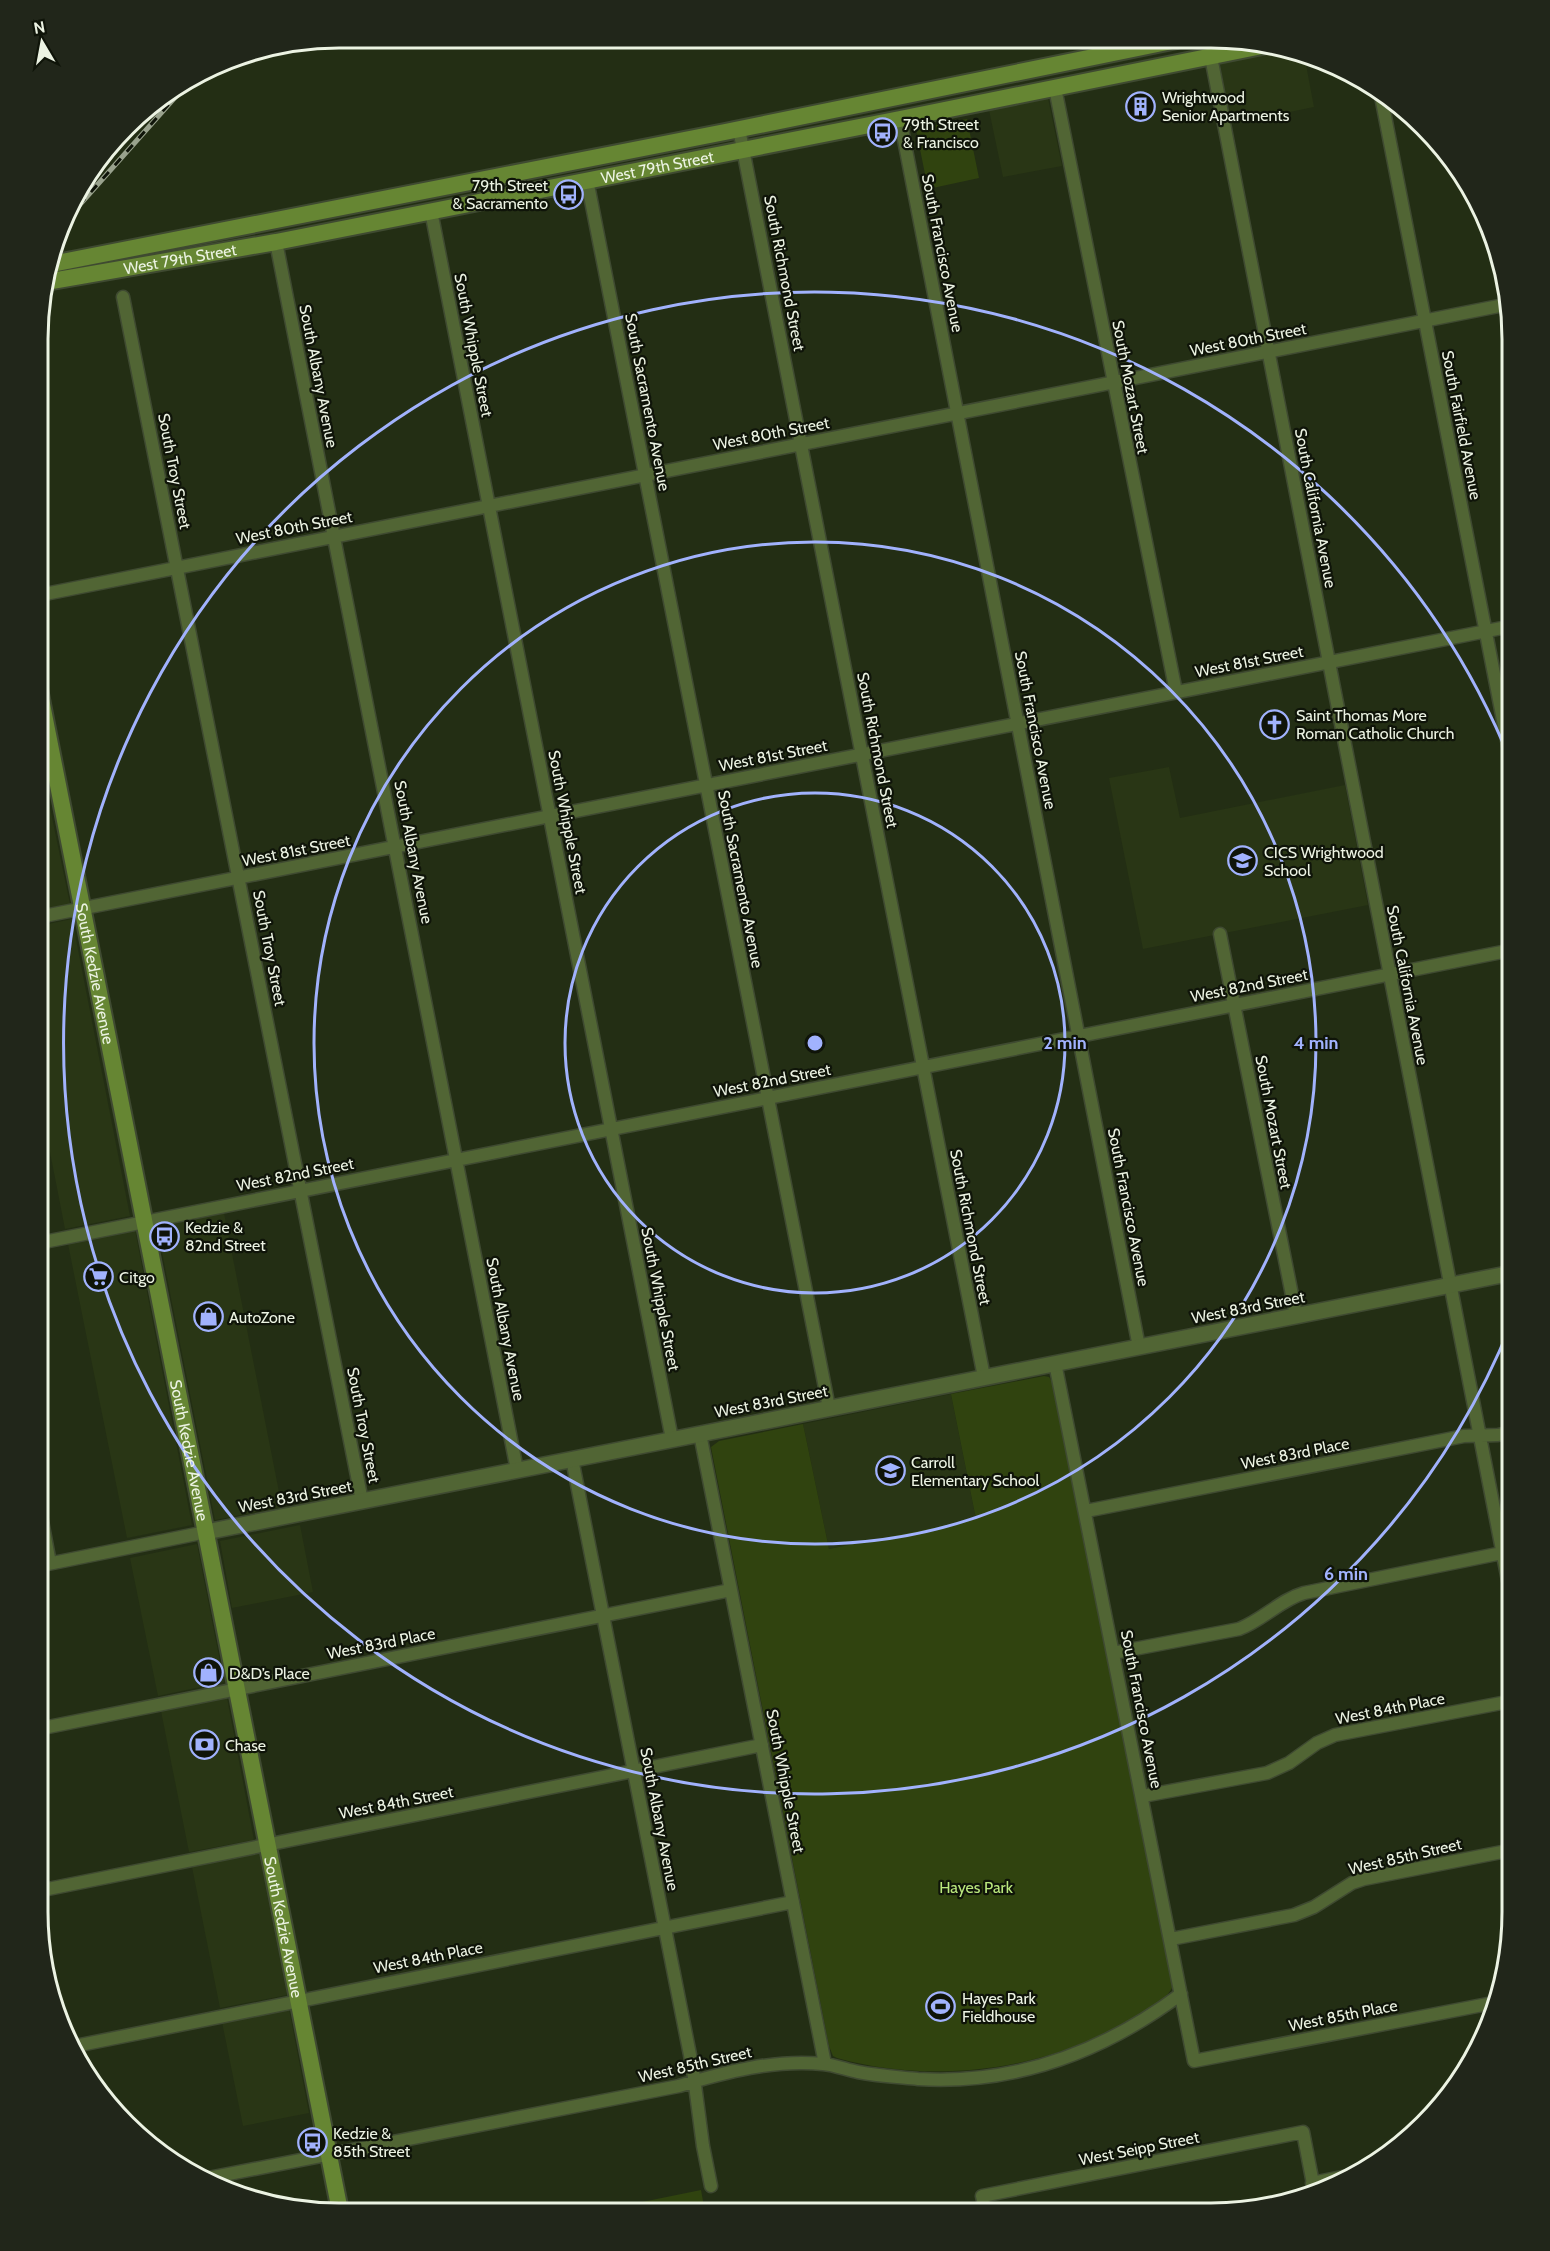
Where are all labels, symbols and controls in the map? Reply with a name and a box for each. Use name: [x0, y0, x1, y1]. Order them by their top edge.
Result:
north arrow: [12, 12, 72, 72]
text: N: [32, 17, 47, 38]
place label: Wrightwood Senior Apartments: [1162, 88, 1290, 125]
building icon: Wrightwood Senior Apartments: [1125, 90, 1157, 122]
place label: 79th Street & Francisco: [903, 115, 980, 152]
bus stop icon: 79th Street & Francisco: [866, 117, 898, 149]
street label: West 79th Street: [599, 147, 716, 188]
street label: South Francisco Avenue: [918, 172, 967, 334]
place label: 79th Street & Sacramento: [453, 176, 549, 213]
bus stop icon: 79th Street & Sacramento: [553, 178, 585, 210]
street label: South Richmond Street: [760, 194, 809, 353]
street label: West 79th Street: [122, 240, 239, 278]
street label: South Whipple Street: [450, 272, 497, 419]
street label: South Albany Avenue: [295, 303, 342, 449]
street label: South Sacramento Avenue: [621, 312, 674, 493]
street label: South Mozart Street: [1108, 319, 1153, 456]
street label: West 80th Street: [1188, 319, 1308, 360]
street label: South Fairfield Avenue: [1438, 349, 1485, 501]
street label: South Troy Street: [154, 412, 195, 531]
street label: West 80th Street: [711, 413, 831, 454]
street label: South California Avenue: [1291, 427, 1340, 590]
street label: West 80th Street: [234, 507, 354, 548]
street label: West 81st Street: [1193, 642, 1305, 681]
street label: South Francisco Avenue: [1011, 649, 1060, 811]
street label: South Richmond Street: [853, 671, 902, 830]
place label: Saint Thomas More Roman Catholic Church: [1296, 706, 1454, 743]
church icon: Saint Thomas More Roman Catholic Church: [1259, 708, 1291, 740]
street label: West 81st Street: [717, 736, 829, 775]
street label: South Whipple Street: [544, 749, 591, 896]
street label: South Albany Avenue: [390, 779, 437, 925]
street label: South Sacramento Avenue: [714, 789, 767, 970]
street label: West 81st Street: [240, 831, 352, 870]
place label: CICS Wrightwood School: [1264, 843, 1384, 880]
school or university icon: CICS Wrightwood School: [1227, 845, 1259, 877]
street label: South Troy Street: [249, 889, 290, 1008]
street label: South Kedzie Avenue: [72, 901, 118, 1046]
street label: South California Avenue: [1383, 904, 1432, 1067]
street label: West 82nd Street: [1189, 965, 1310, 1006]
text: 2 min: [1043, 1032, 1087, 1054]
text: 4 min: [1293, 1032, 1339, 1054]
centre of rings: [805, 1033, 825, 1053]
street label: South Mozart Street: [1251, 1054, 1296, 1191]
street label: West 82nd Street: [712, 1060, 833, 1101]
street label: South Francisco Avenue: [1104, 1126, 1153, 1288]
street label: South Richmond Street: [946, 1148, 995, 1307]
street label: West 82nd Street: [235, 1154, 356, 1195]
place label: Kedzie & 82nd Street: [185, 1218, 266, 1255]
bus stop icon: Kedzie & 82nd Street: [148, 1220, 180, 1252]
street label: South Whipple Street: [637, 1226, 684, 1373]
street label: South Albany Avenue: [482, 1256, 529, 1402]
supermarket icon: Citgo: [82, 1261, 114, 1293]
place label: Citgo: [119, 1268, 155, 1287]
street label: West 83rd Street: [1190, 1287, 1307, 1328]
shop icon: AutoZone: [192, 1301, 224, 1333]
place label: AutoZone: [229, 1308, 295, 1327]
street label: South Troy Street: [343, 1366, 384, 1485]
street label: South Kedzie Avenue: [166, 1378, 212, 1523]
street label: West 83rd Street: [713, 1381, 830, 1422]
street label: West 83rd Place: [1239, 1434, 1351, 1473]
place label: Carroll Elementary School: [911, 1453, 1039, 1490]
school or university icon: Carroll Elementary School: [874, 1455, 906, 1487]
street label: West 83rd Street: [237, 1476, 354, 1517]
text: 6 min: [1324, 1563, 1368, 1585]
street label: West 83rd Place: [325, 1624, 437, 1663]
street label: South Francisco Avenue: [1117, 1628, 1166, 1790]
shop icon: D&D’s Place: [192, 1657, 224, 1689]
place label: D&D’s Place: [229, 1664, 310, 1683]
street label: West 84th Place: [1334, 1689, 1446, 1728]
street label: South Whipple Street: [762, 1708, 809, 1855]
bank icon: Chase: [188, 1729, 220, 1761]
place label: Chase: [225, 1736, 266, 1755]
street label: South Albany Avenue: [636, 1746, 683, 1892]
street label: West 84th Street: [337, 1782, 455, 1823]
street label: West 85th Street: [1347, 1834, 1464, 1879]
street label: South Kedzie Avenue: [260, 1855, 307, 1999]
park label: Hayes Park: [939, 1878, 1014, 1897]
street label: West 84th Place: [372, 1938, 484, 1977]
place label: Hayes Park Fieldhouse: [962, 1989, 1036, 2026]
sports icon: Hayes Park Fieldhouse: [925, 1991, 957, 2023]
street label: West 85th Place: [1287, 1996, 1399, 2035]
street label: West 85th Street: [637, 2042, 754, 2087]
place label: Kedzie & 85th Street: [333, 2124, 411, 2161]
bus stop icon: Kedzie & 85th Street: [296, 2126, 328, 2158]
street label: West Seipp Street: [1078, 2127, 1201, 2169]

